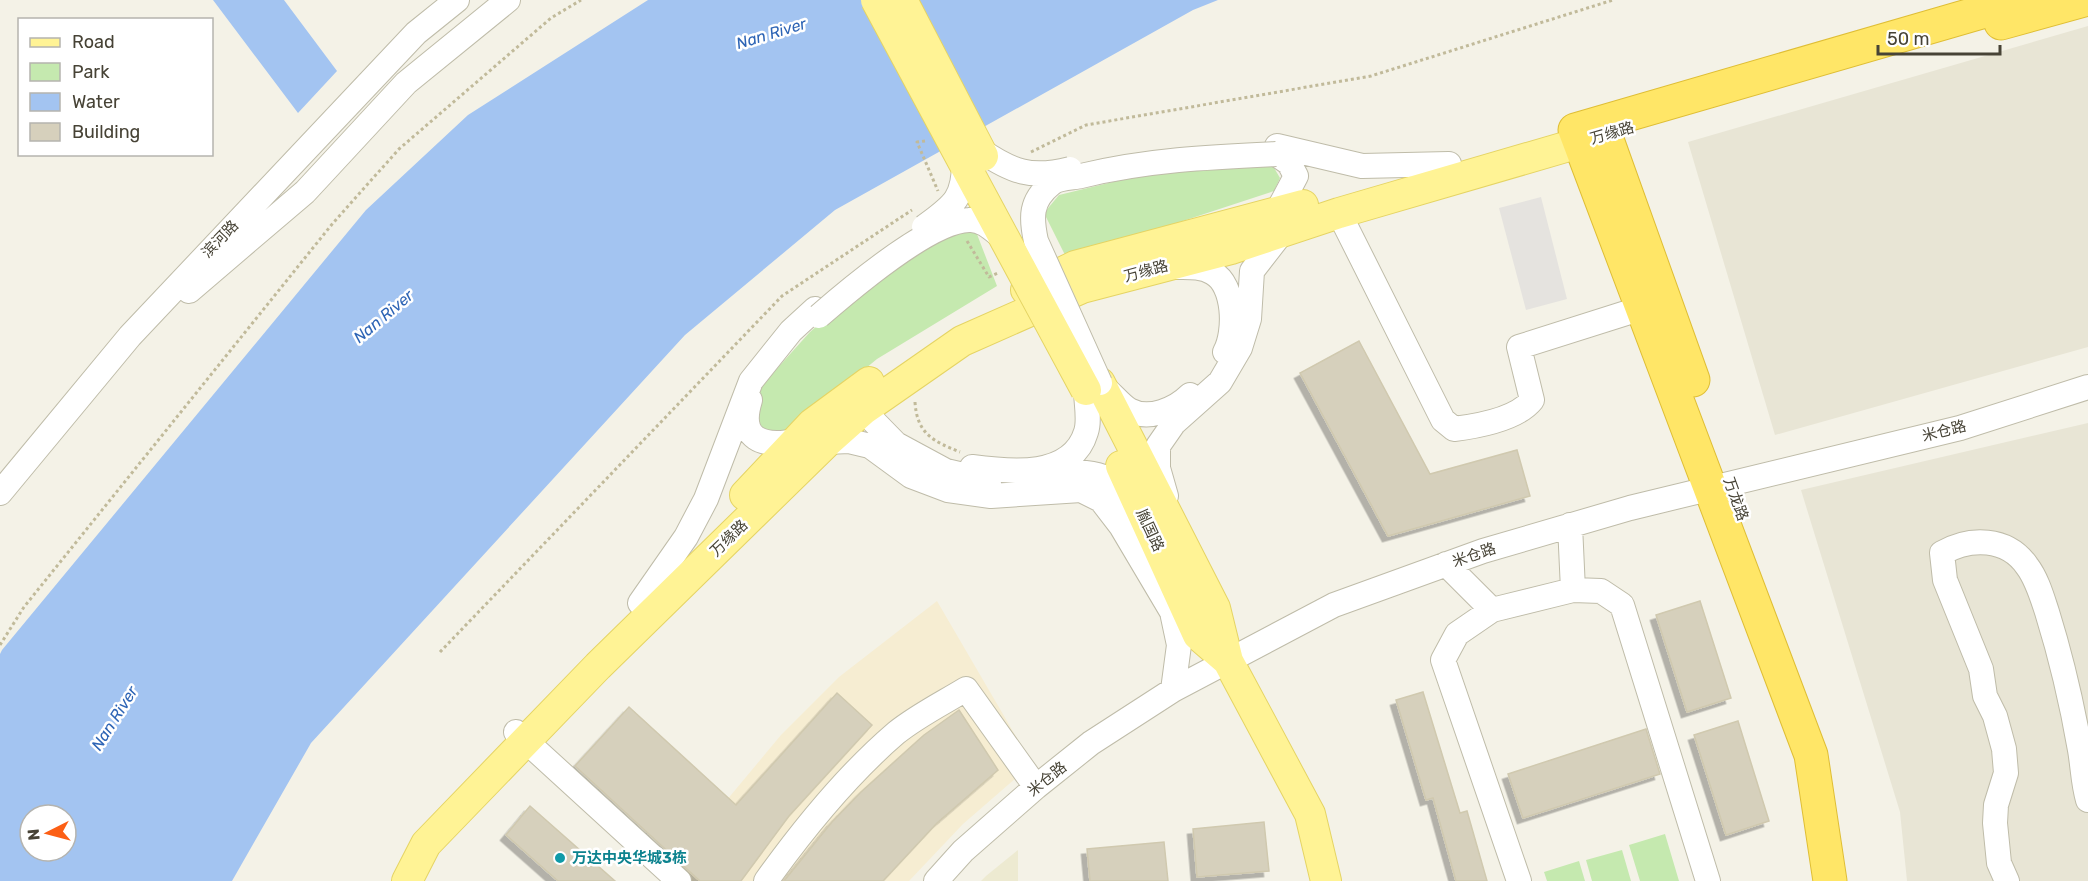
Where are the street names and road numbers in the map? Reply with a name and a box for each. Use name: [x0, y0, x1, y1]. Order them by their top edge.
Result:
street label: 万缘路: [1588, 118, 1636, 148]
street label: 滨河路: [198, 217, 242, 261]
street label: 万缘路: [1122, 256, 1170, 286]
street label: 米仓路: [1920, 417, 1968, 445]
street label: 万龙路: [1720, 475, 1752, 523]
street label: 胤国路: [1132, 506, 1168, 554]
street label: 万缘路: [707, 516, 751, 560]
street label: 米仓路: [1450, 539, 1498, 571]
street label: 米仓路: [1024, 758, 1070, 800]

